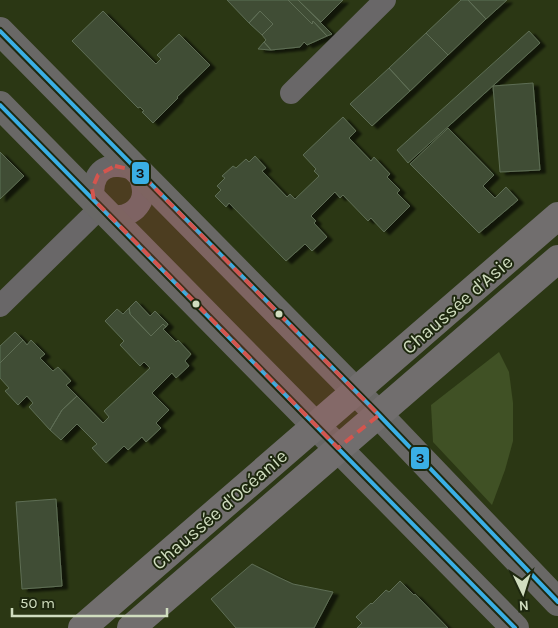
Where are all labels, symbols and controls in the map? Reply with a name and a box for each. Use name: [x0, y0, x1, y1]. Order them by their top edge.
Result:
line badge: 3: [131, 161, 150, 185]
text: 3: [136, 165, 144, 182]
street label: Chaussée d'Asie: [398, 251, 517, 359]
unlabelled marker: [191, 299, 201, 309]
unlabelled marker: [274, 309, 284, 319]
street label: Chaussée d'Océanie: [148, 445, 292, 575]
line badge: 3: [410, 446, 430, 470]
text: 3: [416, 450, 424, 467]
north arrow: [498, 568, 548, 618]
scale bar: [12, 586, 168, 618]
text: 50 m: [20, 594, 55, 612]
text: N: [518, 597, 529, 614]

